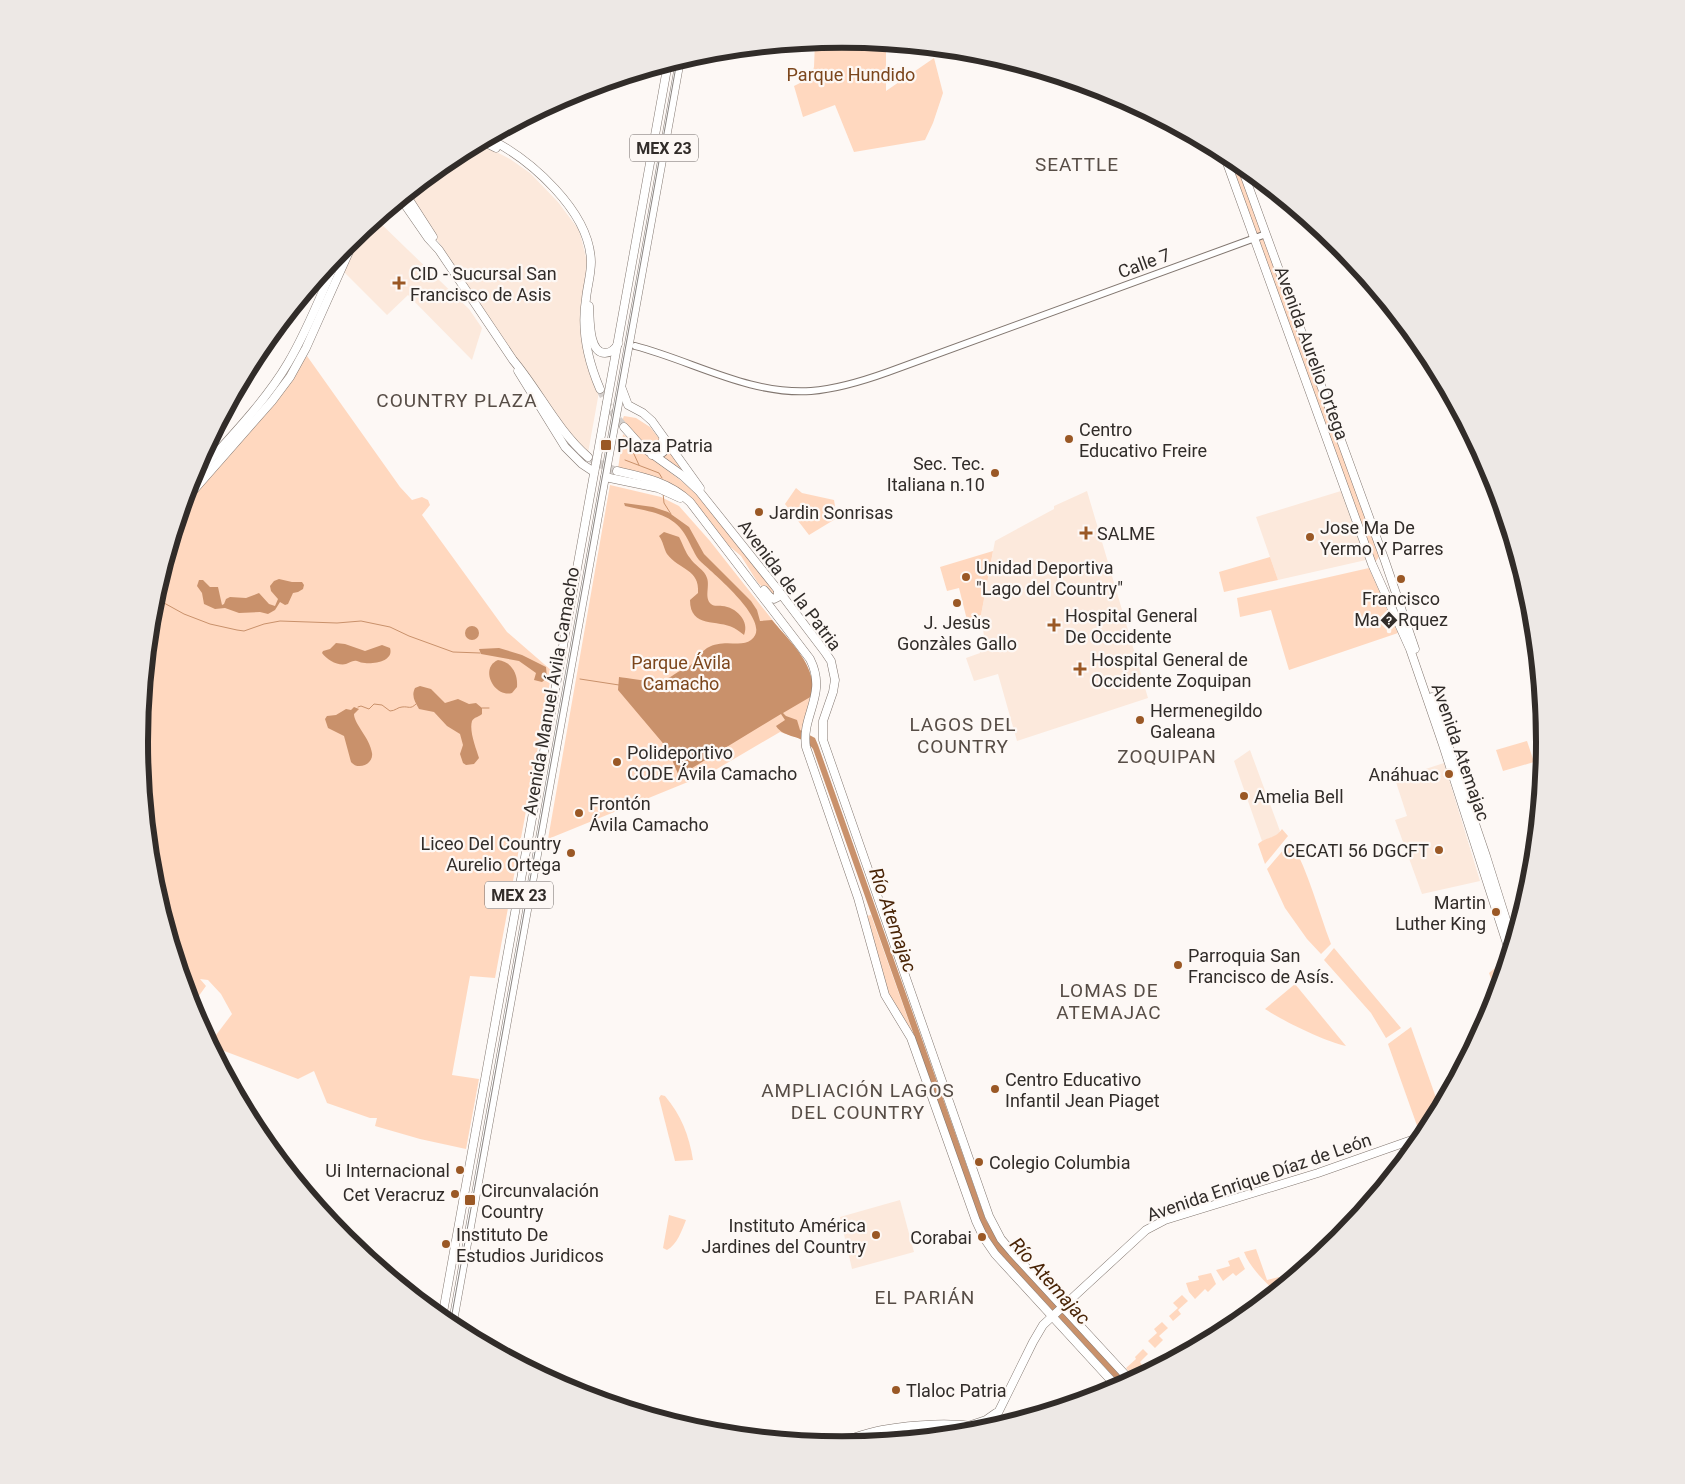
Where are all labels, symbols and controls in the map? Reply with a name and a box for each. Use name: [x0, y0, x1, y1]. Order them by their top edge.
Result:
park label: Parque Hundido: [787, 64, 915, 85]
road number: MEX 23: [630, 134, 698, 162]
district label: SEATTLE: [1035, 153, 1119, 176]
street label: Calle 7: [1115, 244, 1173, 282]
place label: CID - Sucursal San Francisco de Asis: [410, 263, 557, 305]
street label: Avenida Aurelio Ortega: [1271, 263, 1353, 443]
marker: CID - Sucursal San Francisco de Asis: [392, 276, 406, 290]
district label: COUNTRY PLAZA: [376, 389, 538, 412]
place label: Centro Educativo Freire: [1079, 419, 1207, 461]
marker: Centro Educativo Freire: [1063, 433, 1075, 445]
place label: Plaza Patria: [617, 435, 713, 456]
marker: Plaza Patria: [599, 438, 613, 452]
place label: Sec. Tec. Italiana n.10: [887, 453, 985, 495]
marker: Sec. Tec. Italiana n.10: [989, 467, 1001, 479]
place label: Jardin Sonrisas: [769, 502, 893, 523]
marker: Jardin Sonrisas: [753, 506, 765, 518]
street label: Avenida de la Patria: [734, 516, 846, 654]
place label: Jose Ma De Yermo Y Parres: [1320, 517, 1444, 559]
place label: SALME: [1097, 523, 1155, 544]
marker: SALME: [1079, 526, 1093, 540]
marker: Jose Ma De Yermo Y Parres: [1304, 531, 1316, 543]
place label: Unidad Deportiva "Lago del Country": [976, 557, 1123, 599]
street label: Avenida Manuel Ávila Camacho: [519, 565, 583, 817]
marker: Unidad Deportiva "Lago del Country": [960, 571, 972, 583]
marker: Francisco Ma�Rquez: [1395, 573, 1407, 585]
place label: Francisco Ma�Rquez: [1354, 588, 1448, 631]
marker: J. Jesùs Gonzàles Gallo: [951, 597, 963, 609]
place label: Hospital General De Occidente: [1065, 605, 1198, 647]
place label: J. Jesùs Gonzàles Gallo: [897, 612, 1017, 654]
marker: Hospital General De Occidente: [1047, 618, 1061, 632]
place label: Hospital General de Occidente Zoquipan: [1091, 649, 1251, 691]
park label: Parque Ávila Camacho: [631, 652, 731, 694]
marker: Hospital General de Occidente Zoquipan: [1073, 662, 1087, 676]
street label: Avenida Atemajac: [1428, 680, 1494, 824]
place label: Hermenegildo Galeana: [1150, 700, 1263, 742]
district label: LAGOS DEL COUNTRY: [909, 713, 1017, 758]
marker: Hermenegildo Galeana: [1134, 714, 1146, 726]
place label: Polideportivo CODE Ávila Camacho: [627, 742, 797, 784]
district label: ZOQUIPAN: [1117, 745, 1217, 768]
marker: Polideportivo CODE Ávila Camacho: [611, 756, 623, 768]
place label: Anáhuac: [1368, 764, 1439, 785]
marker: Anáhuac: [1443, 768, 1455, 780]
place label: Amelia Bell: [1254, 786, 1344, 807]
marker: Amelia Bell: [1238, 790, 1250, 802]
place label: Frontón Ávila Camacho: [589, 793, 709, 835]
marker: Frontón Ávila Camacho: [573, 807, 585, 819]
place label: Liceo Del Country Aurelio Ortega: [421, 833, 561, 875]
place label: CECATI 56 DGCFT: [1283, 840, 1429, 861]
marker: CECATI 56 DGCFT: [1433, 844, 1445, 856]
marker: Liceo Del Country Aurelio Ortega: [565, 847, 577, 859]
water label: Río Atemajac: [864, 865, 922, 976]
road number: MEX 23: [485, 882, 553, 908]
place label: Martin Luther King: [1395, 892, 1486, 934]
marker: Martin Luther King: [1490, 906, 1502, 918]
place label: Parroquia San Francisco de Asís.: [1188, 945, 1334, 987]
marker: Parroquia San Francisco de Asís.: [1172, 959, 1184, 971]
district label: LOMAS DE ATEMAJAC: [1056, 979, 1162, 1024]
place label: Centro Educativo Infantil Jean Piaget: [1005, 1069, 1160, 1111]
district label: AMPLIACIÓN LAGOS DEL COUNTRY: [761, 1079, 955, 1124]
marker: Centro Educativo Infantil Jean Piaget: [989, 1083, 1001, 1095]
street label: Avenida Enrique Díaz de León: [1144, 1129, 1374, 1225]
place label: Colegio Columbia: [989, 1152, 1130, 1173]
marker: Colegio Columbia: [973, 1156, 985, 1168]
place label: Ui Internacional: [325, 1160, 450, 1181]
marker: Ui Internacional: [454, 1164, 466, 1176]
place label: Circunvalación Country: [481, 1180, 599, 1222]
place label: Cet Veracruz: [343, 1184, 445, 1205]
marker: Cet Veracruz: [449, 1188, 461, 1200]
marker: Circunvalación Country: [463, 1193, 477, 1207]
place label: Instituto América Jardines del Country: [702, 1215, 866, 1257]
place label: Instituto De Estudios Juridicos: [456, 1224, 604, 1266]
place label: Corabai: [910, 1227, 972, 1248]
marker: Instituto América Jardines del Country: [870, 1229, 882, 1241]
marker: Corabai: [976, 1231, 988, 1243]
water label: Río Atemajac: [1005, 1233, 1095, 1329]
marker: Instituto De Estudios Juridicos: [440, 1238, 452, 1250]
district label: EL PARIÁN: [875, 1286, 975, 1309]
place label: Tlaloc Patria: [906, 1380, 1007, 1401]
marker: Tlaloc Patria: [890, 1384, 902, 1396]

